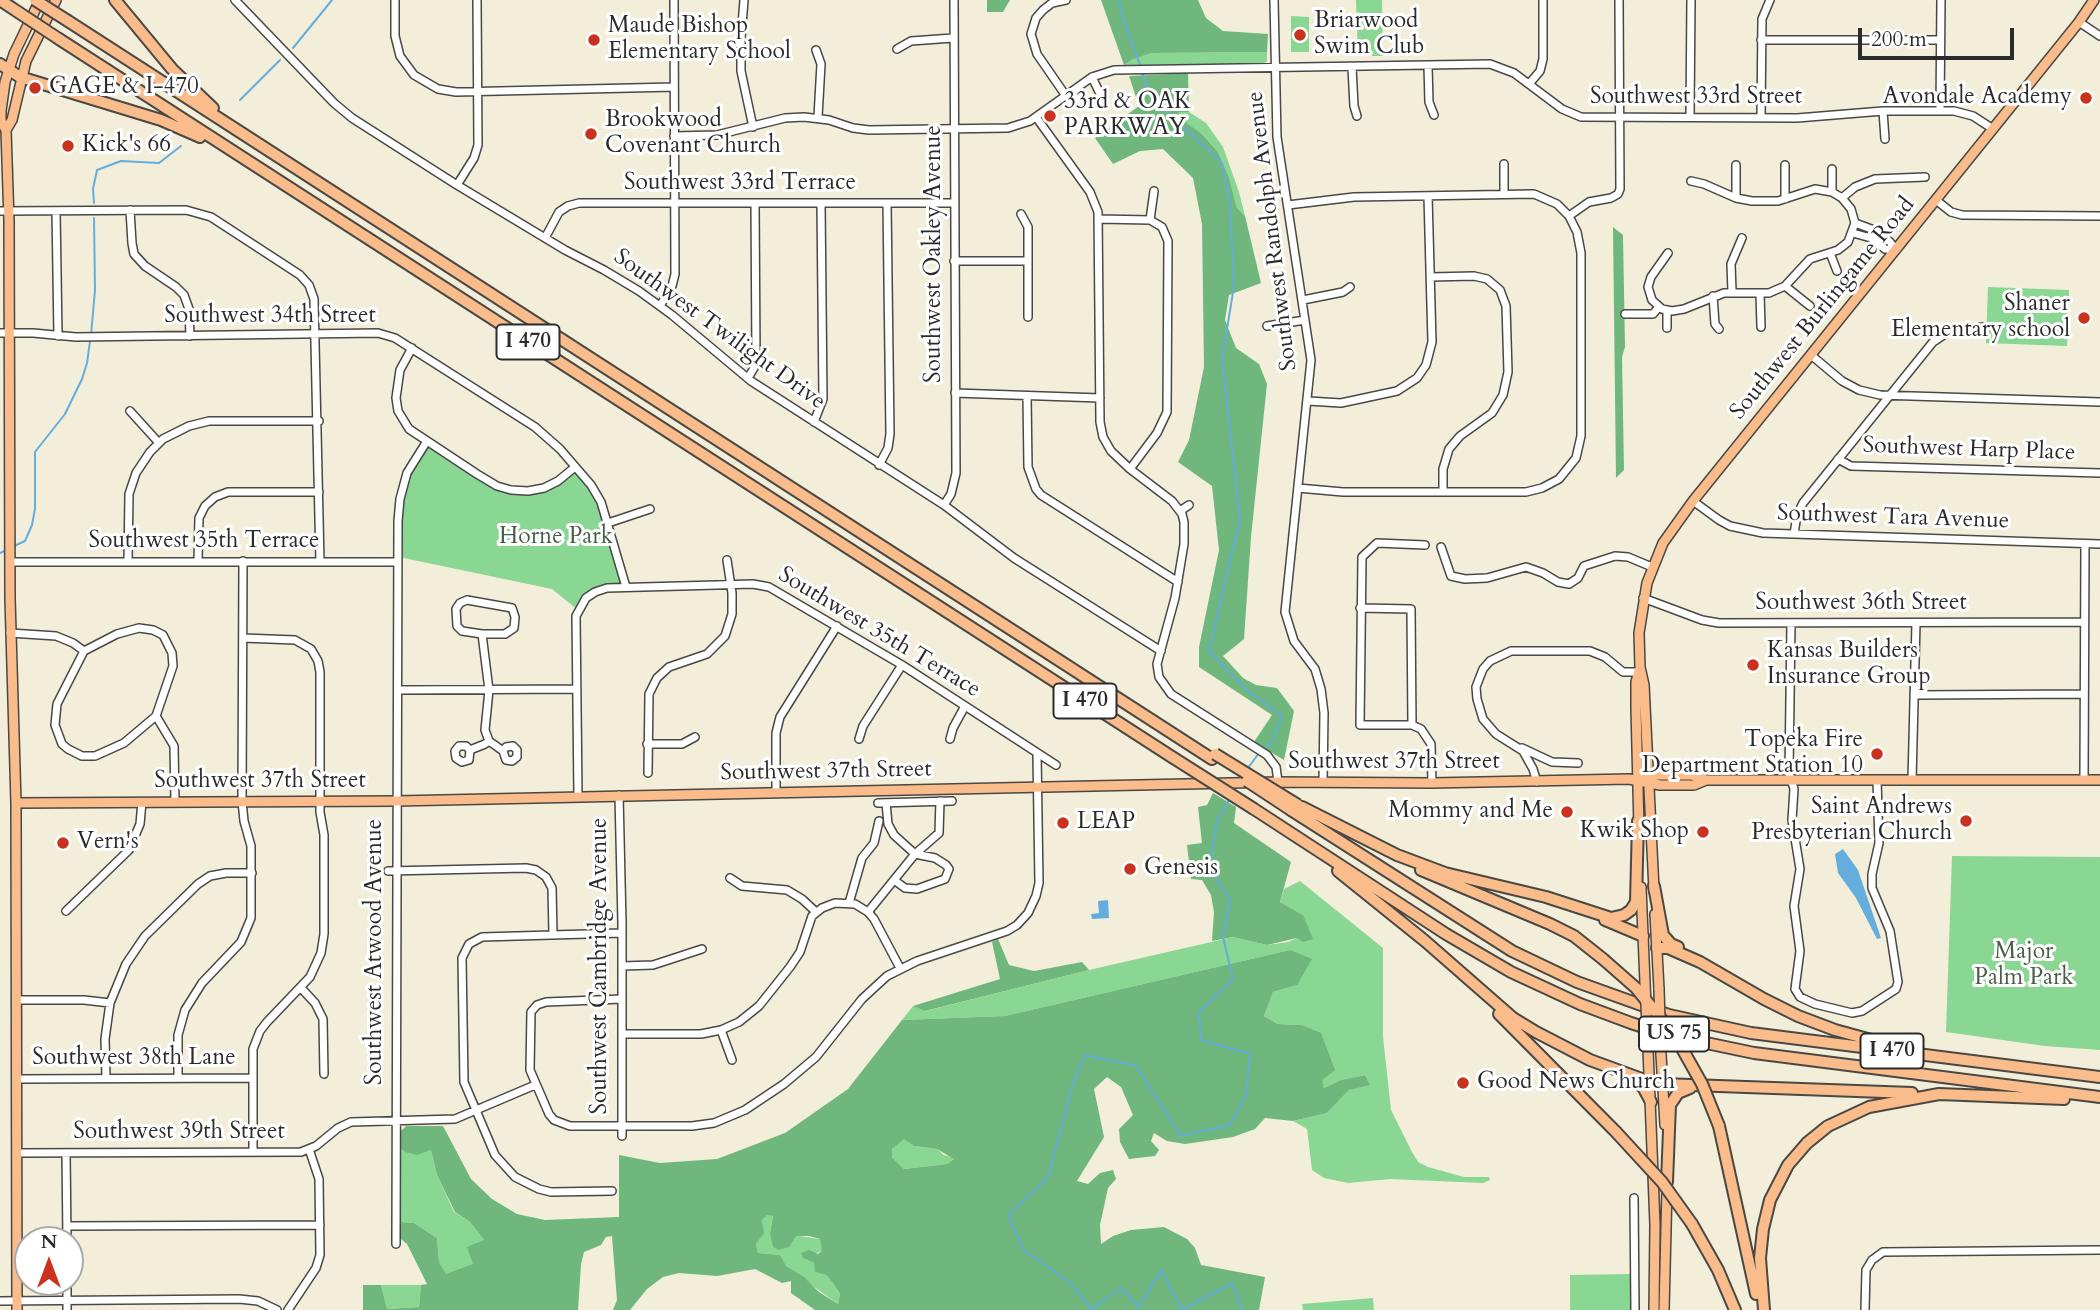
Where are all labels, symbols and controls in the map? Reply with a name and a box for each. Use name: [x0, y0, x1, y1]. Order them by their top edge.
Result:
place label: Briarwood Swim Club: [1314, 8, 1424, 62]
place label: Maude Bishop Elementary School: [608, 13, 791, 67]
scale bar: [1862, 14, 2018, 58]
text: 200 m: [1871, 25, 1927, 54]
marker: Briarwood Swim Club: [1292, 27, 1308, 43]
marker: Maude Bishop Elementary School: [586, 32, 602, 48]
place label: GAGE & I-470: [49, 74, 199, 102]
marker: GAGE & I-470: [27, 80, 43, 96]
street label: Southwest 33rd Street: [1590, 84, 1802, 112]
place label: Avondale Academy: [1883, 84, 2072, 112]
place label: 33rd & OAK PARKWAY: [1064, 89, 1191, 143]
street label: Southwest Randolph Avenue: [1242, 90, 1304, 372]
marker: Avondale Academy: [2078, 90, 2094, 106]
place label: Brookwood Covenant Church: [605, 107, 781, 161]
marker: 33rd & OAK PARKWAY: [1042, 108, 1058, 124]
street label: Southwest Oakley Avenue: [921, 125, 949, 383]
marker: Brookwood Covenant Church: [583, 126, 599, 142]
place label: Kick's 66: [82, 132, 171, 160]
marker: Kick's 66: [60, 138, 76, 154]
street label: Southwest 33rd Terrace: [624, 170, 856, 198]
street label: Southwest Burlingame Road: [1725, 192, 1921, 426]
street label: Southwest Twilight Drive: [608, 244, 830, 416]
place label: Shaner Elementary school: [1891, 291, 2070, 345]
street label: Southwest 34th Street: [164, 303, 376, 331]
marker: Shaner Elementary school: [2076, 310, 2092, 326]
road number: I 470: [496, 324, 560, 360]
street label: Southwest Harp Place: [1862, 432, 2076, 468]
street label: Southwest Tara Avenue: [1776, 500, 2010, 536]
park label: Horne Park: [499, 524, 613, 552]
street label: Southwest 35th Terrace: [88, 528, 320, 556]
street label: Southwest 35th Terrace: [773, 562, 985, 704]
street label: Southwest 36th Street: [1755, 590, 1967, 618]
place label: Kansas Builders Insurance Group: [1767, 638, 1931, 692]
marker: Kansas Builders Insurance Group: [1745, 657, 1761, 673]
road number: I 470: [1054, 684, 1116, 718]
place label: Topeka Fire Department Station 10: [1642, 727, 1863, 781]
marker: Topeka Fire Department Station 10: [1869, 746, 1885, 762]
street label: Southwest 37th Street: [1288, 749, 1500, 777]
street label: Southwest 37th Street: [720, 756, 932, 788]
street label: Southwest 37th Street: [154, 768, 366, 796]
place label: Saint Andrews Presbyterian Church: [1751, 794, 1952, 848]
place label: Mommy and Me: [1388, 798, 1553, 826]
marker: Mommy and Me: [1559, 804, 1575, 820]
place label: LEAP: [1077, 809, 1135, 837]
marker: Saint Andrews Presbyterian Church: [1958, 813, 1974, 829]
marker: LEAP: [1055, 815, 1071, 831]
street label: Southwest Cambridge Avenue: [587, 817, 615, 1115]
place label: Kwik Shop: [1580, 818, 1689, 846]
street label: Southwest Atwood Avenue: [362, 819, 390, 1085]
marker: Kwik Shop: [1695, 824, 1711, 840]
place label: Vern's: [77, 829, 139, 857]
marker: Vern's: [55, 835, 71, 851]
place label: Genesis: [1144, 855, 1218, 883]
marker: Genesis: [1122, 861, 1138, 877]
park label: Major Palm Park: [1974, 939, 2074, 993]
road number: US 75: [1639, 1016, 1709, 1052]
road number: I 470: [1860, 1034, 1924, 1068]
street label: Southwest 38th Lane: [32, 1045, 236, 1073]
place label: Good News Church: [1477, 1069, 1675, 1097]
marker: Good News Church: [1455, 1075, 1471, 1091]
street label: Southwest 39th Street: [73, 1119, 285, 1147]
north arrow: [14, 1226, 84, 1296]
text: N: [41, 1229, 57, 1255]

